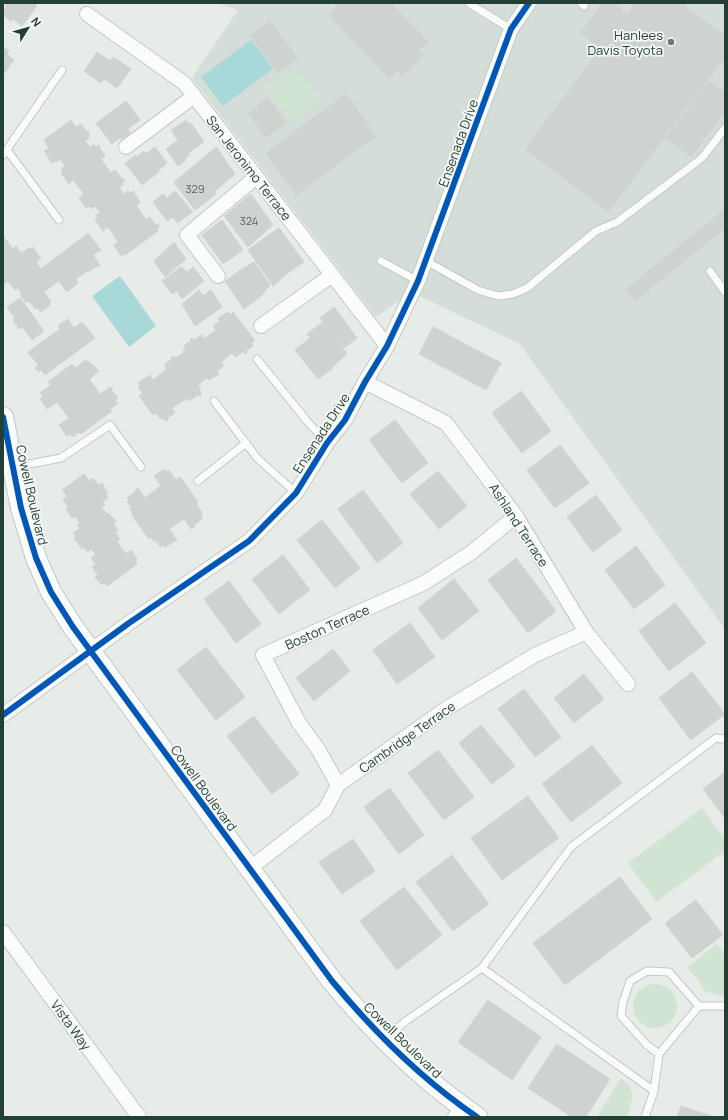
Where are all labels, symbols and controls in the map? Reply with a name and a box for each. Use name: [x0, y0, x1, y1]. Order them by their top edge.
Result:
north arrow: [8, 8, 48, 48]
text: N: [28, 14, 45, 29]
place label: Hanlees Davis Toyota: [587, 26, 663, 59]
marker: Hanlees Davis Toyota: [666, 37, 676, 47]
street label: Ensenada Drive: [434, 96, 482, 189]
street label: San Jeronimo Terrace: [202, 112, 296, 225]
house number: 329: [185, 181, 205, 196]
house number: 324: [240, 213, 258, 228]
street label: Ensenada Drive: [288, 389, 354, 477]
street label: Cowell Boulevard: [12, 443, 52, 547]
street label: Ashland Terrace: [485, 480, 553, 571]
street label: Boston Terrace: [282, 600, 372, 654]
street label: Cambridge Terrace: [355, 697, 459, 777]
street label: Cowell Boulevard: [167, 741, 241, 835]
street label: Vista Way: [47, 996, 95, 1054]
street label: Cowell Boulevard: [360, 998, 446, 1082]

